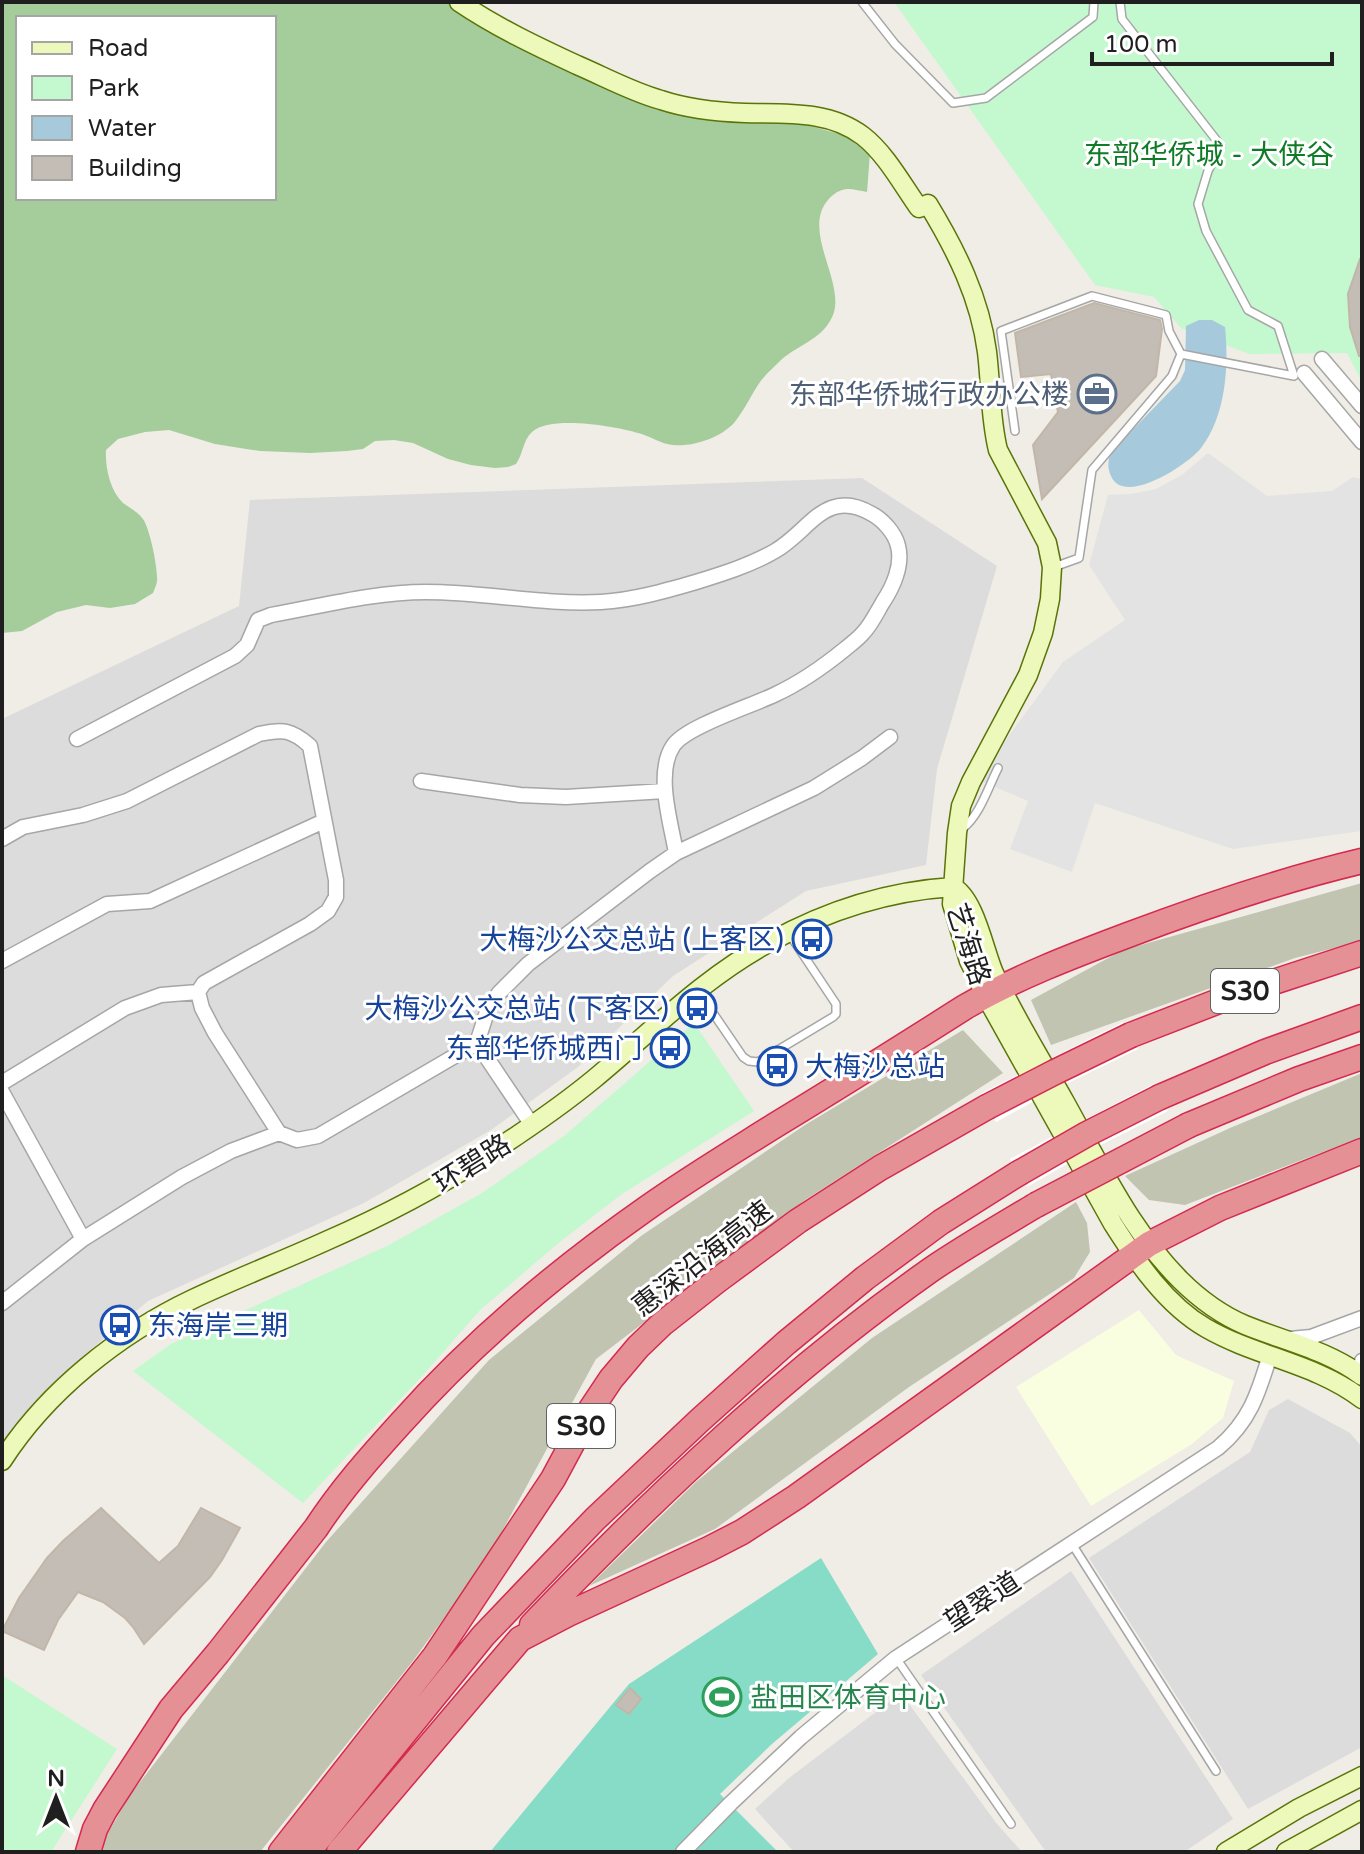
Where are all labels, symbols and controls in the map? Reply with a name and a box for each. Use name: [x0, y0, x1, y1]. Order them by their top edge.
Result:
legend: [16, 16, 276, 200]
scale bar: [1092, 16, 1332, 66]
text: 100 m: [1104, 30, 1178, 59]
text: Road: [88, 34, 148, 63]
text: Park: [88, 74, 139, 103]
text: Water: [88, 114, 157, 143]
park label: 东部华侨城 - 大侠谷: [1084, 138, 1334, 172]
text: Building: [88, 154, 182, 183]
office icon: 东部华侨城行政办公楼: [1076, 373, 1118, 415]
place label: 东部华侨城行政办公楼: [789, 378, 1069, 412]
street label: 艺海路: [939, 899, 997, 990]
bus stop icon: 大梅沙公交总站 (上客区): [791, 918, 833, 960]
place label: 大梅沙公交总站 (上客区): [479, 923, 784, 957]
road number: S30: [1211, 969, 1279, 1013]
bus stop icon: 大梅沙公交总站 (下客区): [676, 987, 718, 1029]
place label: 大梅沙公交总站 (下客区): [364, 992, 669, 1026]
bus stop icon: 东部华侨城西门: [649, 1027, 691, 1069]
place label: 东部华侨城西门: [446, 1032, 642, 1066]
bus stop icon: 大梅沙总站: [756, 1045, 798, 1087]
place label: 大梅沙总站: [805, 1050, 945, 1084]
street label: 环碧路: [428, 1127, 517, 1201]
street label: 惠深沿海高速: [626, 1194, 779, 1324]
bus stop icon: 东海岸三期: [99, 1304, 141, 1346]
place label: 东海岸三期: [148, 1309, 288, 1343]
road number: S30: [547, 1404, 615, 1448]
street label: 望翠道: [938, 1565, 1027, 1639]
sports icon: 盐田区体育中心: [701, 1676, 743, 1718]
place label: 盐田区体育中心: [750, 1681, 946, 1715]
north arrow: [16, 1758, 96, 1838]
text: N: [47, 1766, 65, 1792]

